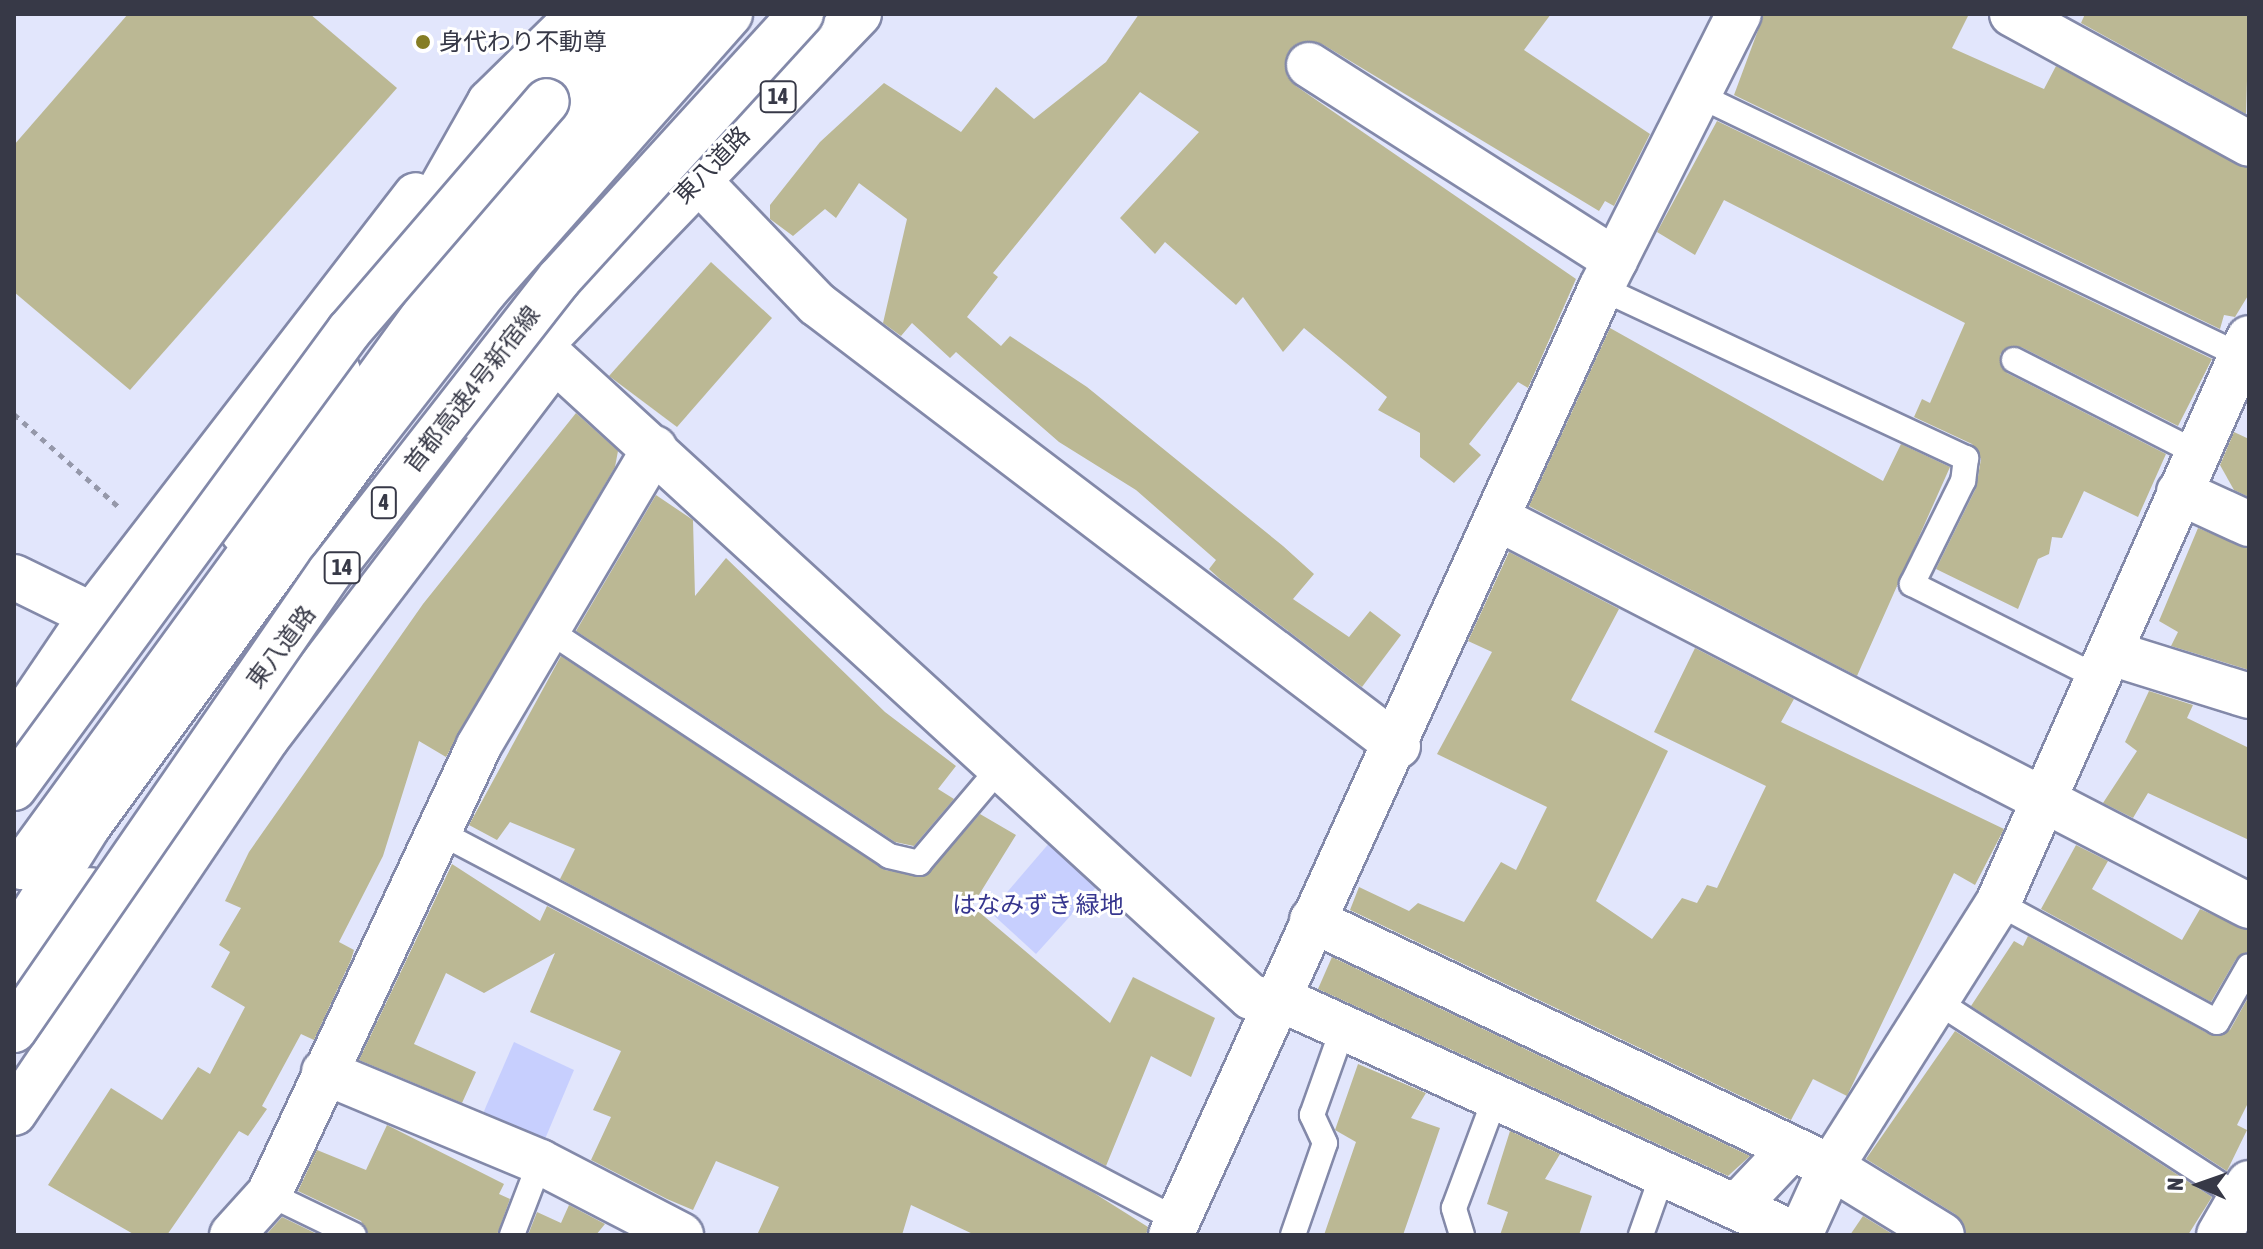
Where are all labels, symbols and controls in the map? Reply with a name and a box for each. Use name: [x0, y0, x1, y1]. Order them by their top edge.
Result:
place label: 身代わり不動尊: [439, 28, 607, 56]
marker: 身代わり不動尊: [414, 33, 432, 51]
road number: 14: [758, 79, 798, 115]
street label: 東八道路: [668, 120, 756, 210]
street label: 首都高速4号新宿線: [398, 300, 546, 478]
road number: 4: [370, 485, 398, 521]
road number: 14: [322, 550, 362, 586]
street label: 東八道路: [241, 600, 321, 694]
park label: はなみずき 緑地: [952, 891, 1124, 919]
north arrow: [2159, 1145, 2239, 1225]
text: N: [2162, 1177, 2188, 1191]

